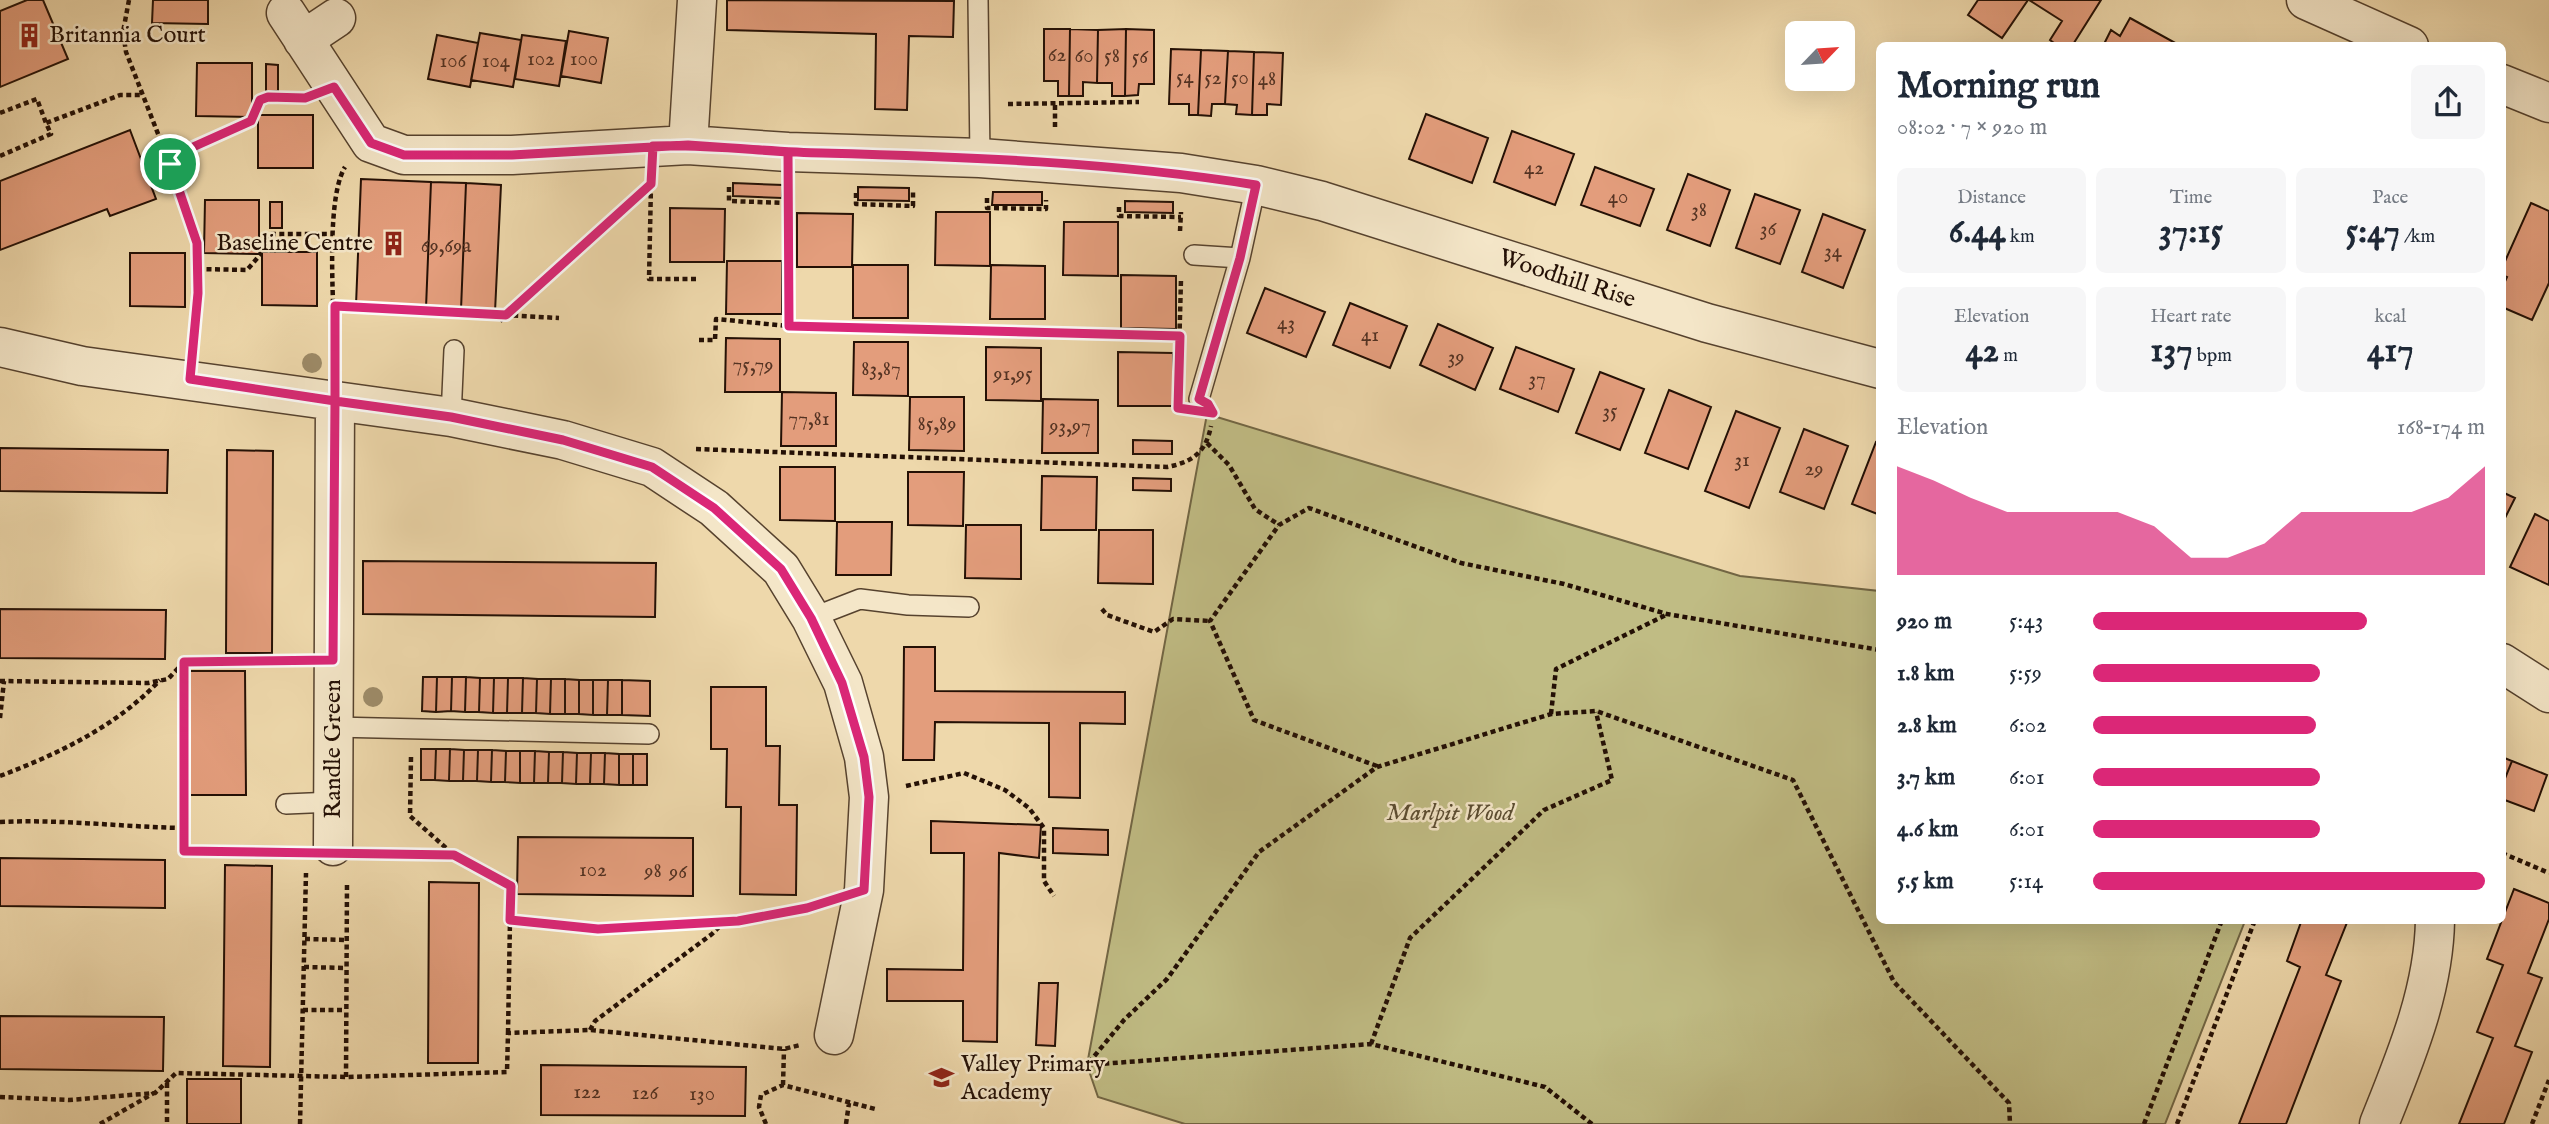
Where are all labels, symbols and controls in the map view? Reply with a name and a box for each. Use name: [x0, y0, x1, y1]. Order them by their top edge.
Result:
place label: Britannia Court: [49, 20, 206, 51]
building icon: Britannia Court: [15, 21, 43, 49]
north arrow: [1785, 21, 1855, 91]
map controls: [1785, 21, 1855, 91]
house number: 62: [1048, 42, 1067, 69]
house number: 60: [1074, 43, 1094, 70]
house number: 58: [1104, 43, 1120, 70]
house number: 56: [1132, 44, 1149, 71]
house number: 102: [527, 46, 555, 73]
house number: 100: [570, 46, 598, 73]
house number: 106: [440, 48, 468, 75]
house number: 104: [482, 48, 511, 75]
text: Morning run: [1897, 63, 2100, 111]
house number: 54: [1176, 64, 1195, 91]
house number: 52: [1204, 65, 1222, 92]
house number: 50: [1231, 65, 1249, 92]
button: share: [2411, 65, 2485, 139]
house number: 48: [1258, 66, 1276, 93]
text: 08:02 · 7 × 920 m: [1897, 113, 2047, 142]
pin: [140, 134, 200, 194]
icon: arrive: [151, 145, 189, 183]
house number: 42: [1524, 155, 1544, 182]
house number: 40: [1608, 184, 1628, 211]
text: Distance: [1957, 186, 2026, 210]
text: Time: [2170, 186, 2212, 210]
text: Pace: [2372, 186, 2408, 210]
house number: 38: [1691, 197, 1707, 224]
text: 6.44: [1949, 210, 2006, 255]
text: 37:15: [2159, 210, 2223, 255]
text: 5:47: [2345, 210, 2400, 255]
house number: 36: [1760, 216, 1777, 243]
text: km: [2006, 225, 2035, 249]
text: /km: [2400, 225, 2435, 249]
place label: Baseline Centre: [216, 228, 373, 259]
building icon: Baseline Centre: [379, 229, 407, 257]
house number: 69,69a: [421, 233, 472, 260]
house number: 34: [1824, 238, 1843, 265]
street label: Woodhill Rise: [1495, 242, 1639, 316]
text: Elevation: [1954, 305, 2029, 329]
text: Heart rate: [2150, 305, 2232, 329]
text: kcal: [2374, 305, 2406, 329]
house number: 43: [1277, 310, 1295, 337]
house number: 41: [1361, 322, 1379, 349]
text: 42: [1965, 329, 1999, 374]
text: 137: [2150, 329, 2193, 374]
text: 417: [2367, 329, 2414, 374]
house number: 39: [1447, 344, 1465, 371]
text: m: [1999, 344, 2018, 368]
text: bpm: [2193, 344, 2232, 368]
house number: 75,79: [733, 352, 773, 379]
house number: 83,87: [861, 356, 901, 383]
house number: 91,95: [992, 361, 1033, 388]
house number: 37: [1528, 366, 1546, 393]
house number: 35: [1602, 398, 1618, 425]
house number: 77,81: [788, 406, 830, 433]
house number: 85,89: [918, 411, 956, 438]
house number: 93,97: [1048, 413, 1091, 440]
text: Elevation: [1897, 413, 1988, 442]
text: 168–174 m: [2397, 413, 2485, 442]
house number: 31: [1734, 447, 1750, 474]
house number: 29: [1804, 456, 1824, 483]
text: 920 m: [1897, 607, 1952, 636]
text: 5:43: [2009, 607, 2043, 636]
text: 1.8 km: [1897, 659, 1955, 688]
text: 5:59: [2009, 659, 2042, 688]
street label: Randle Green: [318, 679, 349, 819]
text: 2.8 km: [1897, 711, 1957, 740]
text: 6:02: [2009, 711, 2047, 740]
text: 3.7 km: [1897, 763, 1955, 792]
text: 6:01: [2009, 763, 2045, 792]
park label: Marlpit Wood: [1386, 798, 1515, 829]
text: 4.6 km: [1897, 815, 1959, 844]
text: 6:01: [2009, 815, 2045, 844]
house number: 102: [579, 857, 607, 884]
house number: 98: [643, 858, 662, 885]
house number: 96: [668, 859, 688, 886]
text: 5.5 km: [1897, 867, 1954, 896]
text: 5:14: [2009, 867, 2043, 896]
place label: Valley Primary Academy: [960, 1049, 1105, 1108]
school or university icon: Valley Primary Academy: [927, 1064, 955, 1092]
house number: 122: [573, 1079, 601, 1106]
house number: 126: [632, 1080, 659, 1107]
house number: 130: [689, 1081, 715, 1108]

